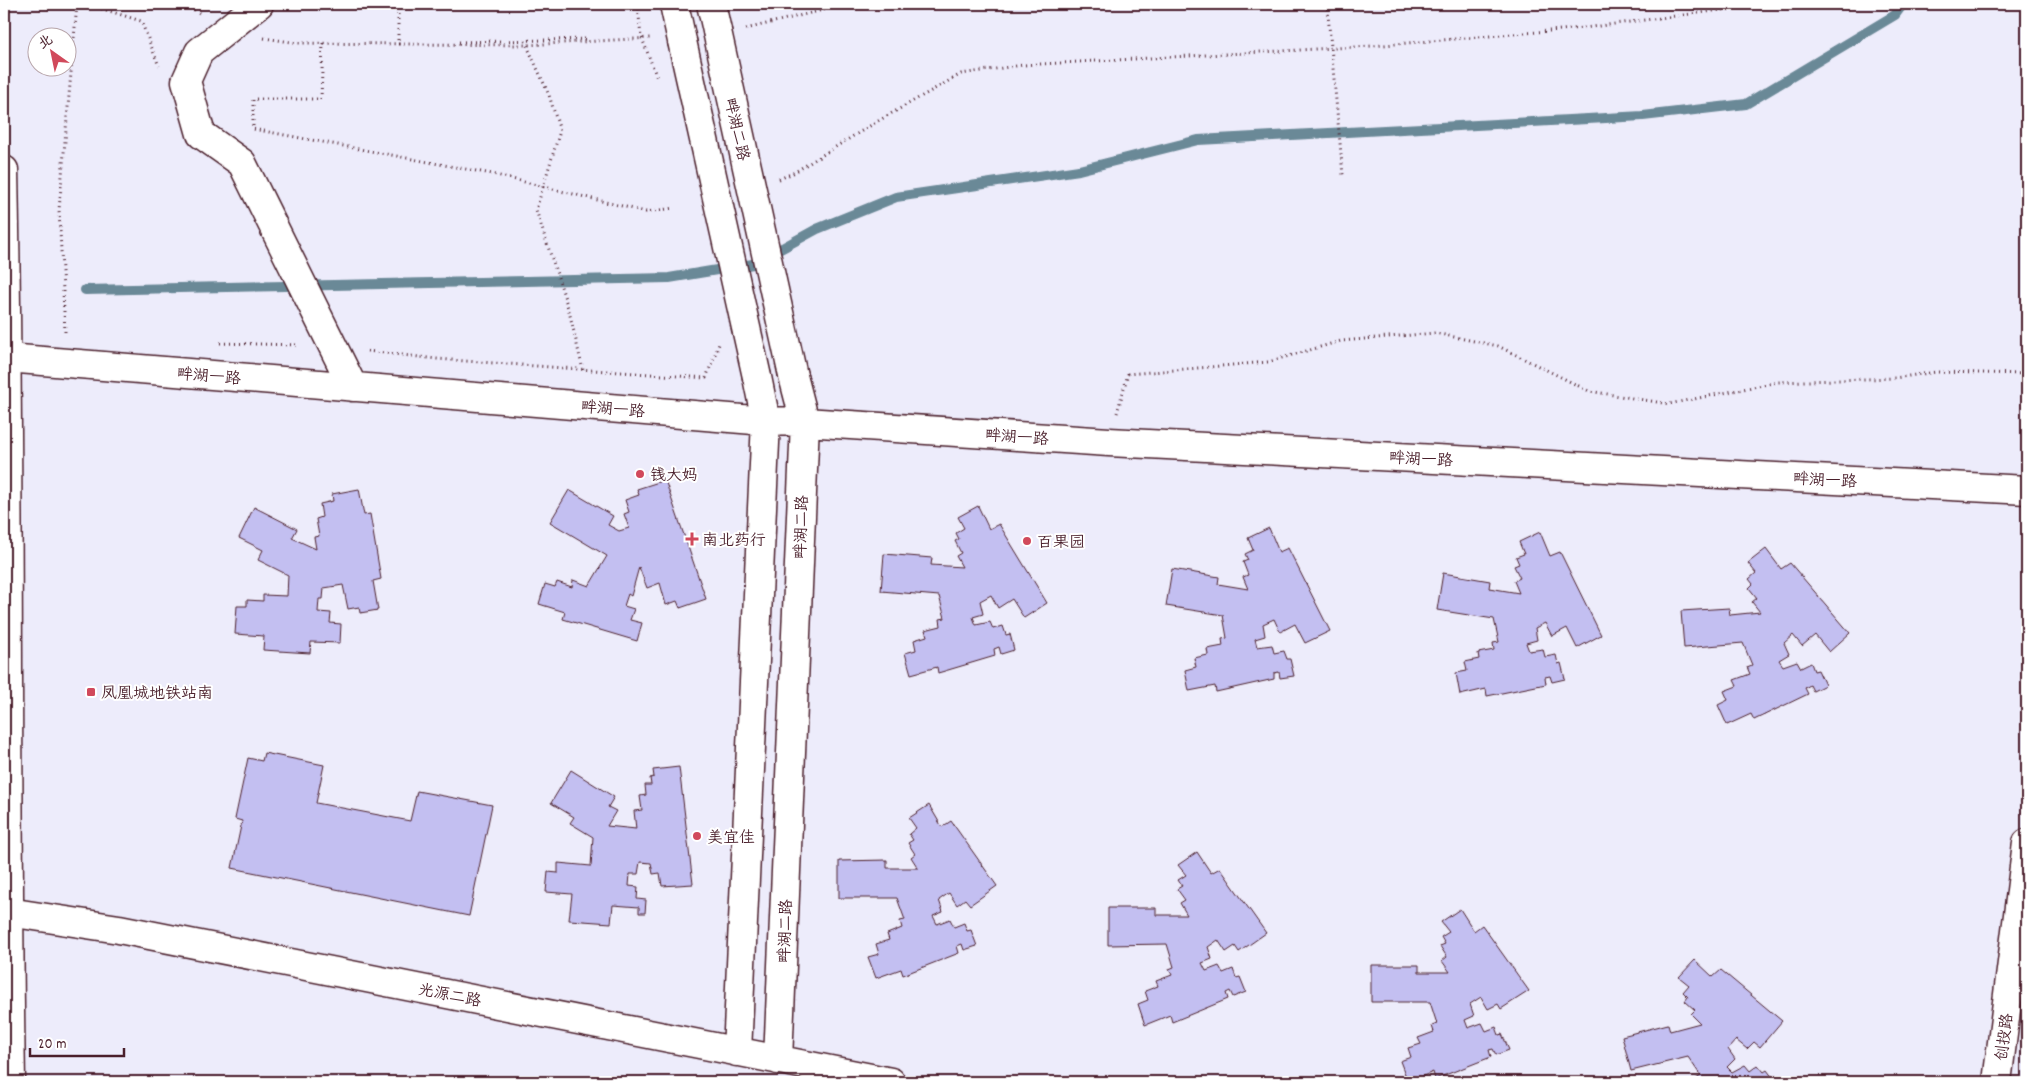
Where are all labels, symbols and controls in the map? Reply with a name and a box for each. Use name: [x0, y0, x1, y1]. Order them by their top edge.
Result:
north arrow: [28, 28, 78, 78]
text: 北: [35, 31, 57, 55]
street label: 畔湖二路: [717, 96, 754, 163]
street label: 畔湖一路: [176, 363, 242, 392]
street label: 畔湖一路: [580, 396, 646, 425]
street label: 畔湖一路: [984, 425, 1050, 452]
street label: 畔湖一路: [1388, 447, 1453, 474]
place label: 钱大妈: [650, 465, 698, 488]
marker: 钱大妈: [634, 468, 646, 480]
street label: 畔湖一路: [1792, 468, 1857, 495]
street label: 畔湖二路: [790, 495, 815, 559]
place label: 南北药行: [702, 530, 766, 553]
place label: 百果园: [1037, 532, 1085, 555]
marker: 南北药行: [686, 533, 698, 545]
marker: 百果园: [1021, 535, 1033, 547]
place label: 凤凰城地铁站南: [101, 683, 213, 706]
marker: 凤凰城地铁站南: [85, 686, 97, 698]
place label: 美宜佳: [707, 827, 755, 850]
marker: 美宜佳: [691, 830, 703, 842]
street label: 畔湖二路: [774, 899, 799, 963]
street label: 光源二路: [416, 979, 483, 1014]
street label: 创投路: [1991, 1012, 2020, 1063]
scale bar: [30, 1026, 124, 1058]
text: 20 m: [38, 1034, 66, 1056]

